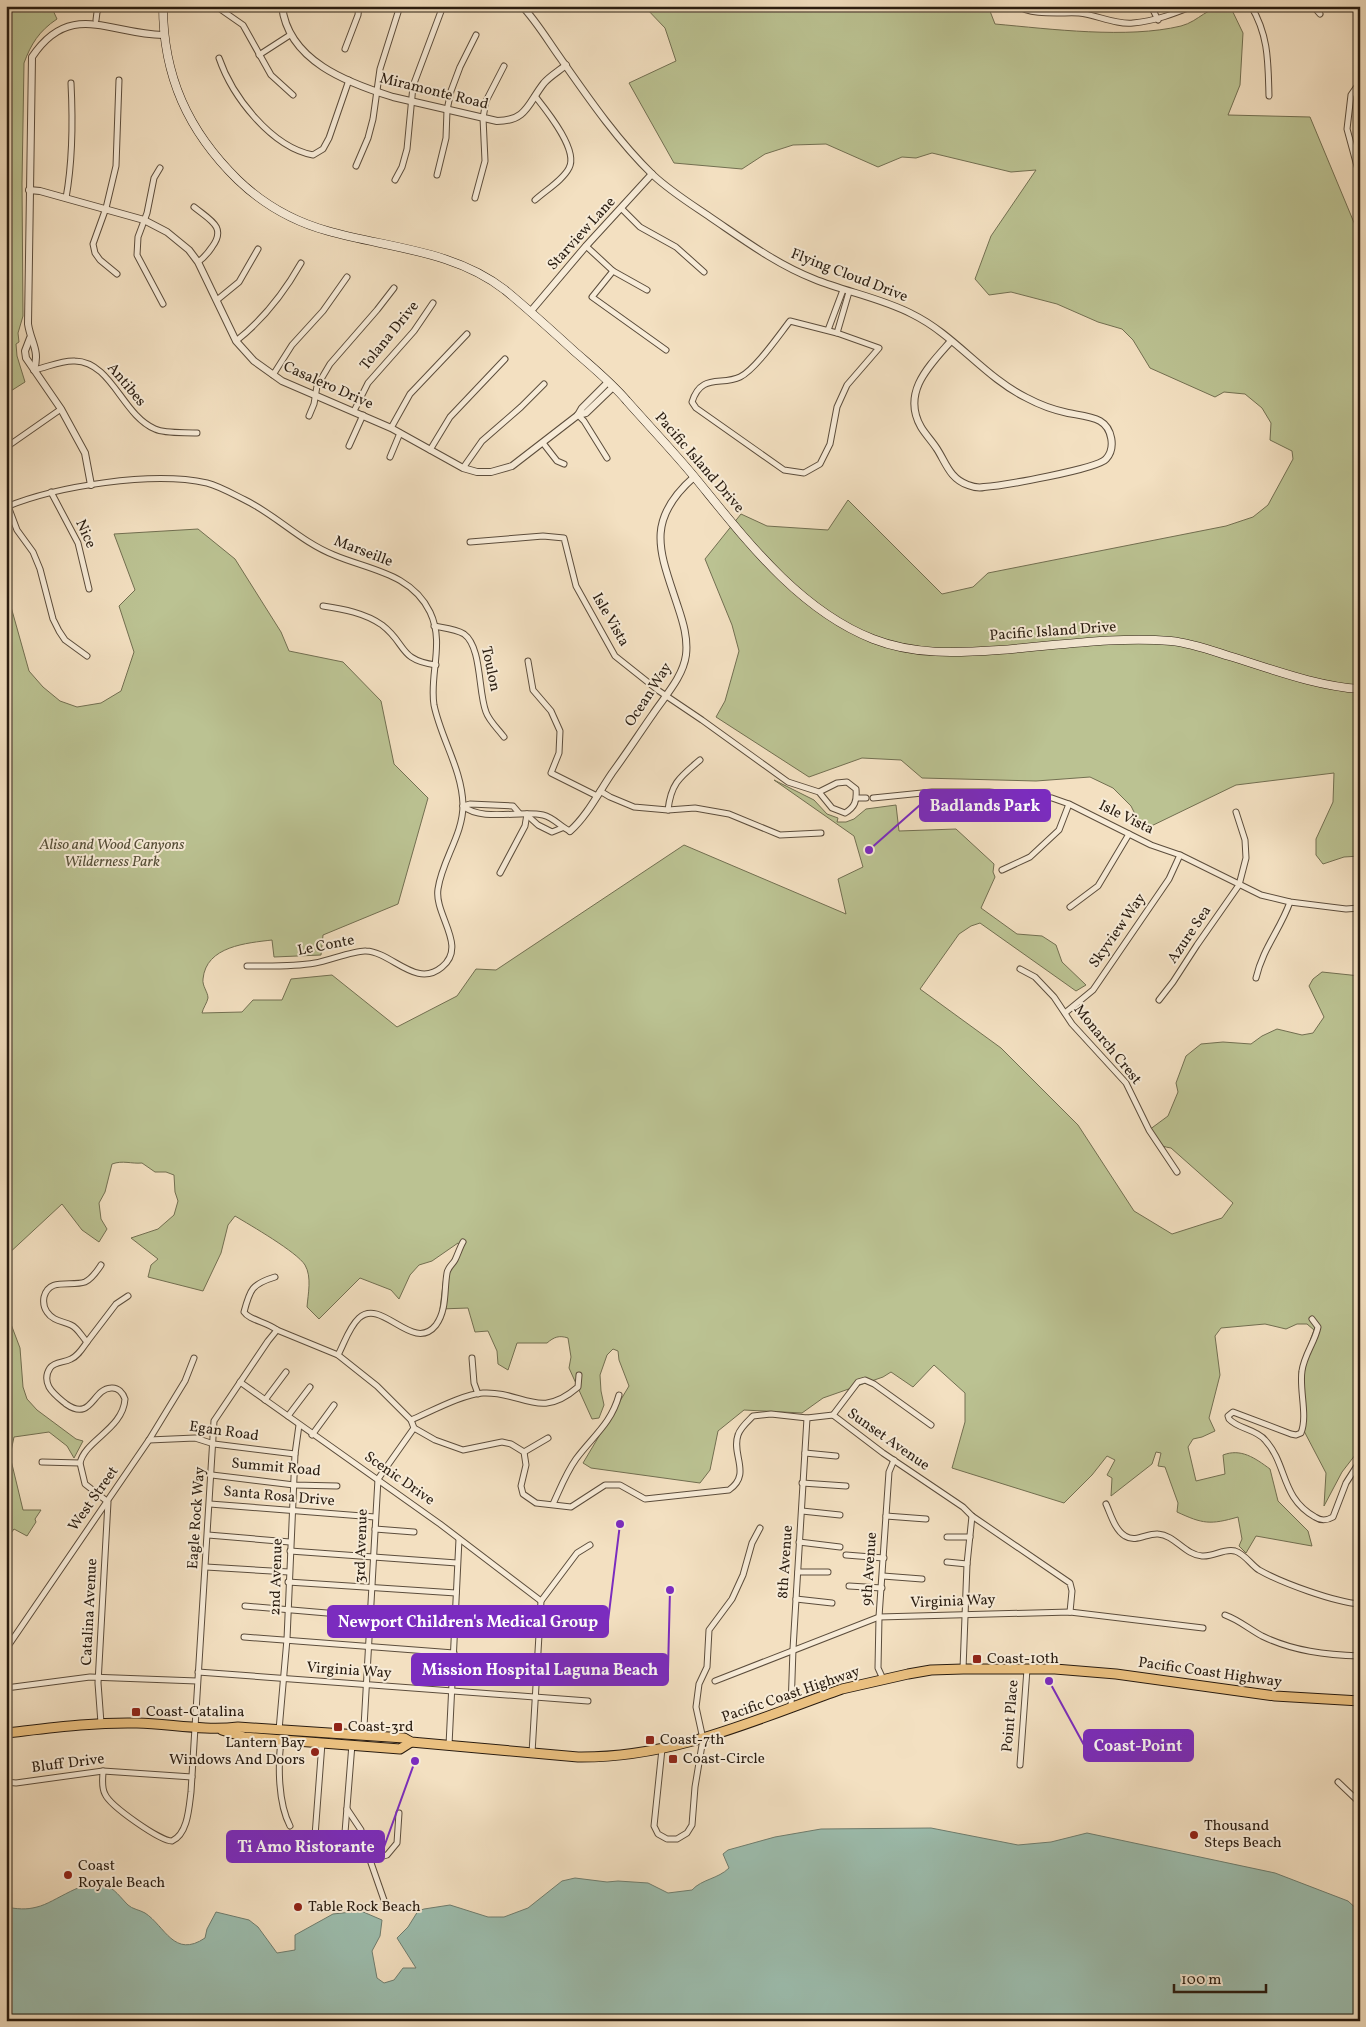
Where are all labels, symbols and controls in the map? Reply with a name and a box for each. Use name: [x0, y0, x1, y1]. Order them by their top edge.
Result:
street label: Miramonte Road: [377, 68, 491, 116]
street label: Starview Lane: [543, 192, 621, 276]
street label: Flying Cloud Drive: [787, 244, 911, 308]
street label: Tolana Drive: [356, 297, 424, 375]
street label: Casalero Drive: [280, 357, 376, 415]
street label: Antibes: [102, 359, 150, 411]
street label: Pacific Island Drive: [649, 408, 749, 518]
street label: Nice: [69, 516, 101, 552]
street label: Marseille: [330, 531, 396, 573]
street label: Isle Vista: [586, 589, 634, 651]
street label: Pacific Island Drive: [989, 617, 1117, 647]
street label: Toulon: [475, 645, 505, 694]
street label: Ocean Way: [620, 659, 678, 731]
callout: Badlands Park: [920, 790, 1050, 821]
text: Badlands Park: [930, 796, 1040, 818]
street label: Isle Vista: [1095, 796, 1157, 840]
park label: Aliso and Wood Canyons Wilderness Park: [38, 835, 185, 873]
street label: Skyview Way: [1085, 889, 1151, 973]
street label: Azure Sea: [1163, 902, 1217, 968]
street label: Le Conte: [296, 930, 356, 962]
street label: Monarch Crest: [1068, 1001, 1146, 1089]
street label: Sunset Avenue: [842, 1404, 934, 1476]
street label: Egan Road: [188, 1417, 260, 1447]
street label: Scenic Drive: [359, 1447, 439, 1511]
street label: Summit Road: [230, 1454, 322, 1482]
street label: West Street: [64, 1462, 124, 1536]
street label: Eagle Rock Way: [183, 1466, 211, 1570]
street label: Santa Rosa Drive: [222, 1482, 336, 1512]
street label: 3rd Avenue: [350, 1508, 374, 1584]
street label: 8th Avenue: [773, 1524, 799, 1600]
street label: 9th Avenue: [857, 1531, 883, 1607]
street label: 2nd Avenue: [265, 1538, 289, 1616]
street label: Catalina Avenue: [77, 1558, 103, 1666]
street label: Virginia Way: [910, 1590, 996, 1614]
callout: Newport Children's Medical Group: [328, 1606, 608, 1637]
text: Newport Children's Medical Group: [338, 1612, 598, 1634]
place label: Coast-10th: [987, 1649, 1059, 1670]
marker: Coast-10th: [971, 1653, 983, 1665]
street label: Pacific Coast Highway: [1137, 1653, 1283, 1693]
callout: Mission Hospital Laguna Beach: [412, 1654, 668, 1685]
street label: Virginia Way: [306, 1658, 392, 1684]
text: Mission Hospital Laguna Beach: [422, 1660, 658, 1682]
street label: Pacific Coast Highway: [719, 1661, 863, 1729]
street label: Point Place: [997, 1679, 1025, 1753]
place label: Coast-Catalina: [146, 1702, 244, 1723]
marker: Coast-Catalina: [130, 1706, 142, 1718]
place label: Coast-3rd: [348, 1717, 413, 1738]
marker: Coast-3rd: [332, 1721, 344, 1733]
place label: Coast-7th: [660, 1730, 724, 1751]
callout: Coast-Point: [1084, 1730, 1193, 1761]
place label: Lantern Bay Windows And Doors: [169, 1733, 305, 1771]
marker: Coast-7th: [644, 1734, 656, 1746]
text: Coast-Point: [1094, 1736, 1182, 1758]
marker: Lantern Bay Windows And Doors: [309, 1746, 321, 1758]
street label: Bluff Drive: [30, 1749, 106, 1779]
place label: Coast-Circle: [683, 1749, 765, 1770]
marker: Coast-Circle: [667, 1753, 679, 1765]
place label: Thousand Steps Beach: [1204, 1816, 1282, 1854]
marker: Thousand Steps Beach: [1188, 1829, 1200, 1841]
callout: Ti Amo Ristorante: [227, 1831, 384, 1862]
text: Ti Amo Ristorante: [237, 1837, 375, 1859]
place label: Coast Royale Beach: [78, 1856, 165, 1894]
marker: Coast Royale Beach: [62, 1869, 74, 1881]
place label: Table Rock Beach: [308, 1897, 421, 1918]
marker: Table Rock Beach: [292, 1901, 304, 1913]
scale bar: [1174, 1962, 1266, 1994]
text: 100 m: [1181, 1970, 1221, 1991]

